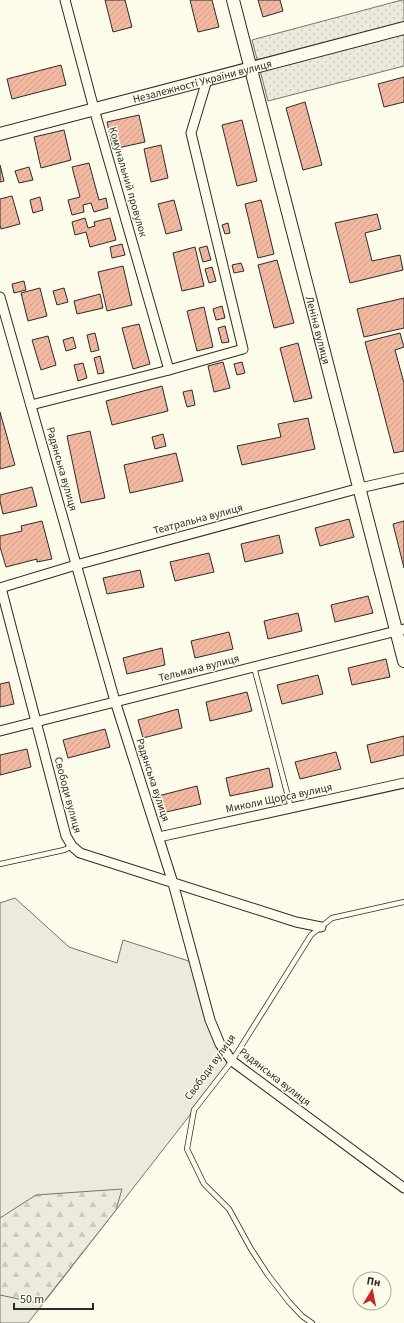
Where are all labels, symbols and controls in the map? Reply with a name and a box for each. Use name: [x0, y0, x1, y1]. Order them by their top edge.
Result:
street label: Незалежності України вулиця: [131, 56, 273, 106]
street label: Комунальний провулок: [105, 125, 151, 239]
street label: Леніна вулиця: [302, 294, 334, 366]
street label: Радянська вулиця: [43, 425, 81, 513]
street label: Театральна вулиця: [152, 500, 244, 538]
street label: Тельмана вулиця: [157, 651, 241, 685]
street label: Радянська вулиця: [132, 736, 174, 824]
street label: Свободи вулиця: [51, 755, 85, 835]
street label: Миколи Щорса вулиця: [224, 779, 334, 817]
street label: Свободи вулиця: [181, 1031, 239, 1103]
street label: Радянська вулиця: [236, 1044, 314, 1110]
north arrow: [352, 1271, 392, 1311]
text: Пн: [366, 1273, 382, 1290]
scale bar: [14, 1285, 93, 1311]
text: 50 m: [20, 1291, 44, 1308]

